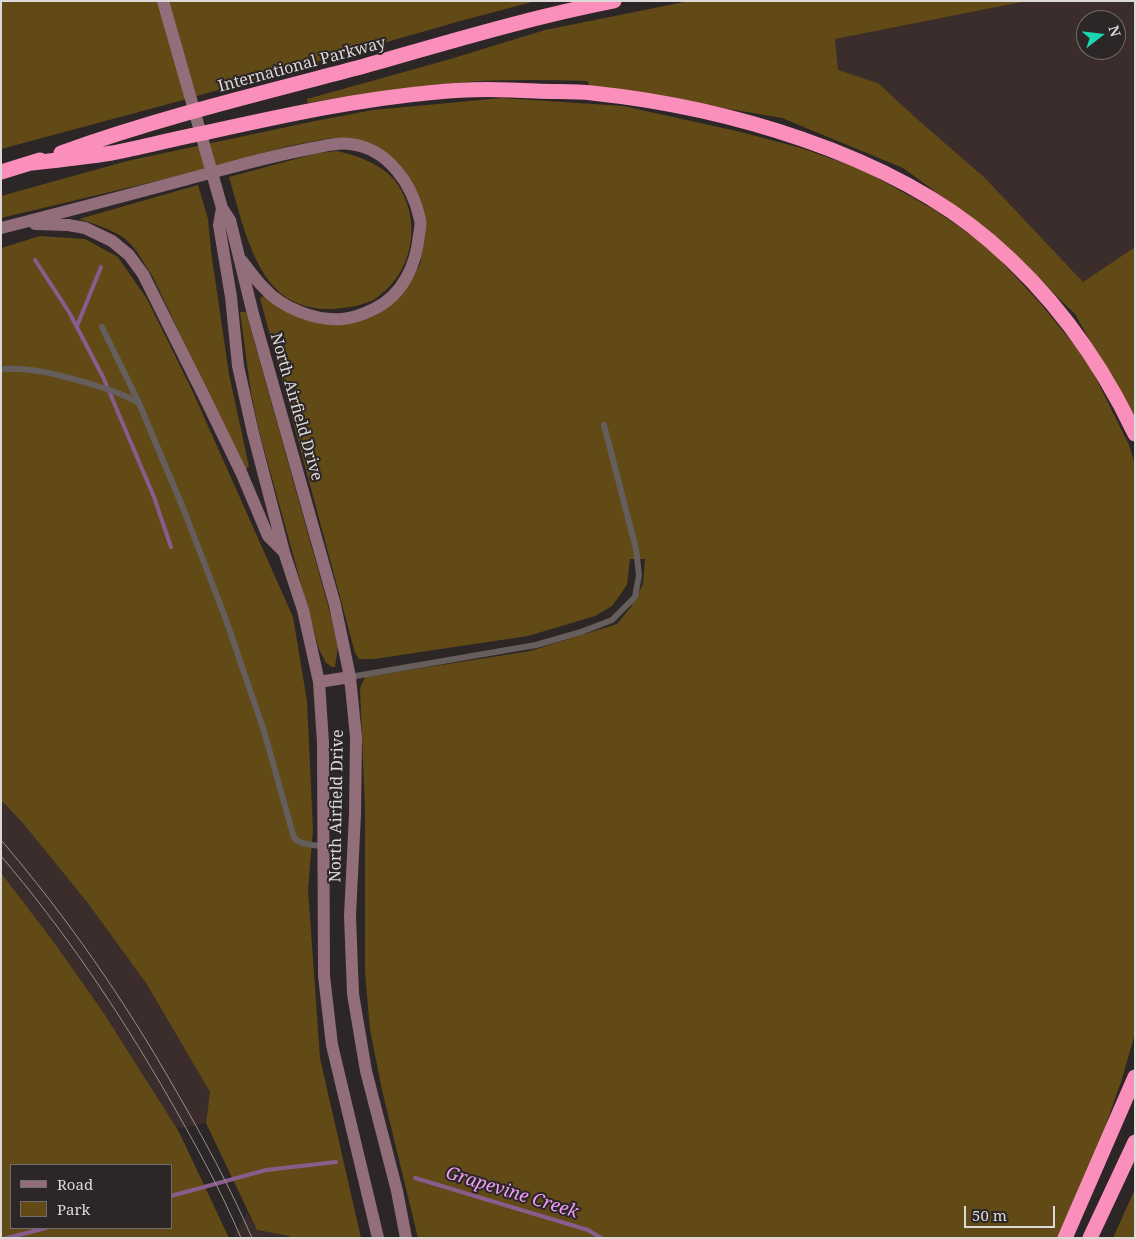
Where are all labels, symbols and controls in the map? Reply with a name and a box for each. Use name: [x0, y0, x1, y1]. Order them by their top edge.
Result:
north arrow: [1076, 10, 1126, 60]
text: N: [1104, 23, 1126, 39]
street label: International Parkway: [216, 33, 388, 97]
street label: North Airfield Drive: [266, 331, 326, 483]
street label: North Airfield Drive: [326, 729, 348, 883]
water label: Grapevine Creek: [443, 1163, 581, 1223]
legend: [10, 1164, 172, 1229]
text: Road: [57, 1174, 93, 1194]
scale bar: [966, 1196, 1057, 1228]
text: Park: [57, 1199, 90, 1219]
text: 50 m: [972, 1205, 1007, 1225]

